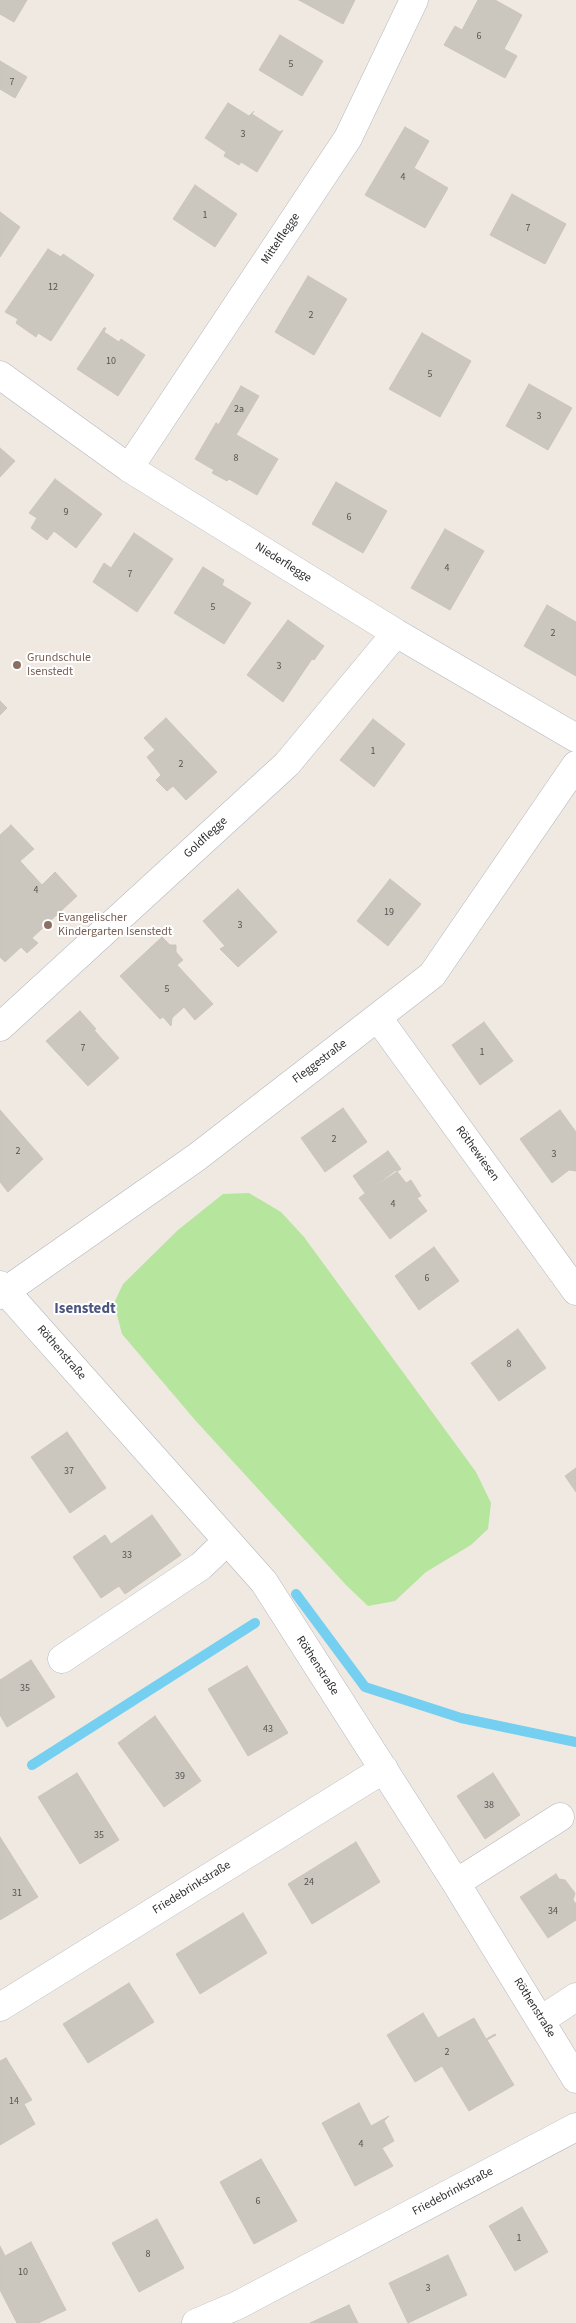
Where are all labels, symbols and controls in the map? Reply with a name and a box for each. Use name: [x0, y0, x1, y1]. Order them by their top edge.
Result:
house number: 6: [477, 31, 481, 43]
house number: 5: [289, 59, 293, 71]
house number: 7: [10, 77, 14, 89]
house number: 3: [241, 129, 245, 141]
house number: 4: [401, 172, 405, 184]
house number: 1: [203, 210, 207, 222]
street label: Mittelflegge: [259, 211, 303, 267]
house number: 7: [526, 223, 530, 235]
house number: 12: [48, 282, 58, 294]
house number: 2: [309, 310, 313, 322]
house number: 10: [106, 356, 116, 368]
house number: 5: [428, 369, 432, 381]
house number: 2a: [234, 404, 244, 416]
house number: 3: [537, 411, 541, 423]
house number: 8: [234, 453, 238, 465]
house number: 9: [64, 507, 68, 519]
house number: 6: [347, 512, 351, 524]
street label: Niederflegge: [252, 540, 314, 586]
house number: 4: [445, 563, 449, 575]
house number: 7: [128, 569, 132, 581]
house number: 5: [211, 602, 215, 614]
house number: 2: [551, 628, 555, 640]
place label: Grundschule Isenstedt: [27, 651, 91, 679]
marker: Grundschule Isenstedt: [11, 659, 23, 671]
house number: 3: [277, 661, 281, 673]
house number: 1: [371, 746, 375, 758]
house number: 2: [179, 759, 183, 771]
street label: Goldflegge: [181, 814, 231, 862]
house number: 4: [34, 885, 38, 897]
house number: 19: [384, 907, 394, 919]
place label: Evangelischer Kindergarten Isenstedt: [58, 911, 172, 939]
marker: Evangelischer Kindergarten Isenstedt: [42, 919, 54, 931]
house number: 3: [238, 920, 242, 932]
house number: 5: [165, 984, 169, 996]
street label: Fleggestraße: [290, 1037, 350, 1087]
house number: 7: [81, 1043, 85, 1055]
house number: 1: [480, 1047, 484, 1059]
street label: Röthewiesen: [452, 1124, 502, 1184]
house number: 2: [332, 1134, 336, 1146]
house number: 2: [16, 1146, 20, 1158]
house number: 3: [552, 1149, 556, 1161]
house number: 4: [391, 1199, 395, 1211]
house number: 6: [425, 1273, 429, 1285]
district label: Isenstedt: [54, 1301, 116, 1319]
street label: Röthenstraße: [33, 1323, 89, 1383]
house number: 8: [507, 1359, 511, 1371]
house number: 37: [64, 1466, 74, 1478]
house number: 33: [122, 1550, 132, 1562]
street label: Röthenstraße: [293, 1634, 341, 1698]
house number: 35: [20, 1683, 30, 1695]
house number: 43: [263, 1724, 273, 1736]
house number: 39: [175, 1771, 185, 1783]
house number: 38: [484, 1800, 494, 1812]
house number: 35: [94, 1830, 104, 1842]
street label: Friedebrinkstraße: [150, 1858, 234, 1918]
house number: 24: [304, 1877, 314, 1889]
house number: 31: [12, 1888, 22, 1900]
house number: 34: [548, 1906, 558, 1918]
street label: Röthenstraße: [510, 1975, 558, 2041]
house number: 2: [445, 2047, 449, 2059]
house number: 14: [9, 2096, 19, 2108]
house number: 4: [359, 2139, 363, 2151]
street label: Friedebrinkstraße: [410, 2165, 496, 2219]
house number: 6: [256, 2196, 260, 2208]
house number: 1: [517, 2233, 521, 2245]
house number: 8: [146, 2249, 150, 2261]
house number: 10: [18, 2267, 28, 2279]
house number: 3: [426, 2283, 430, 2295]

